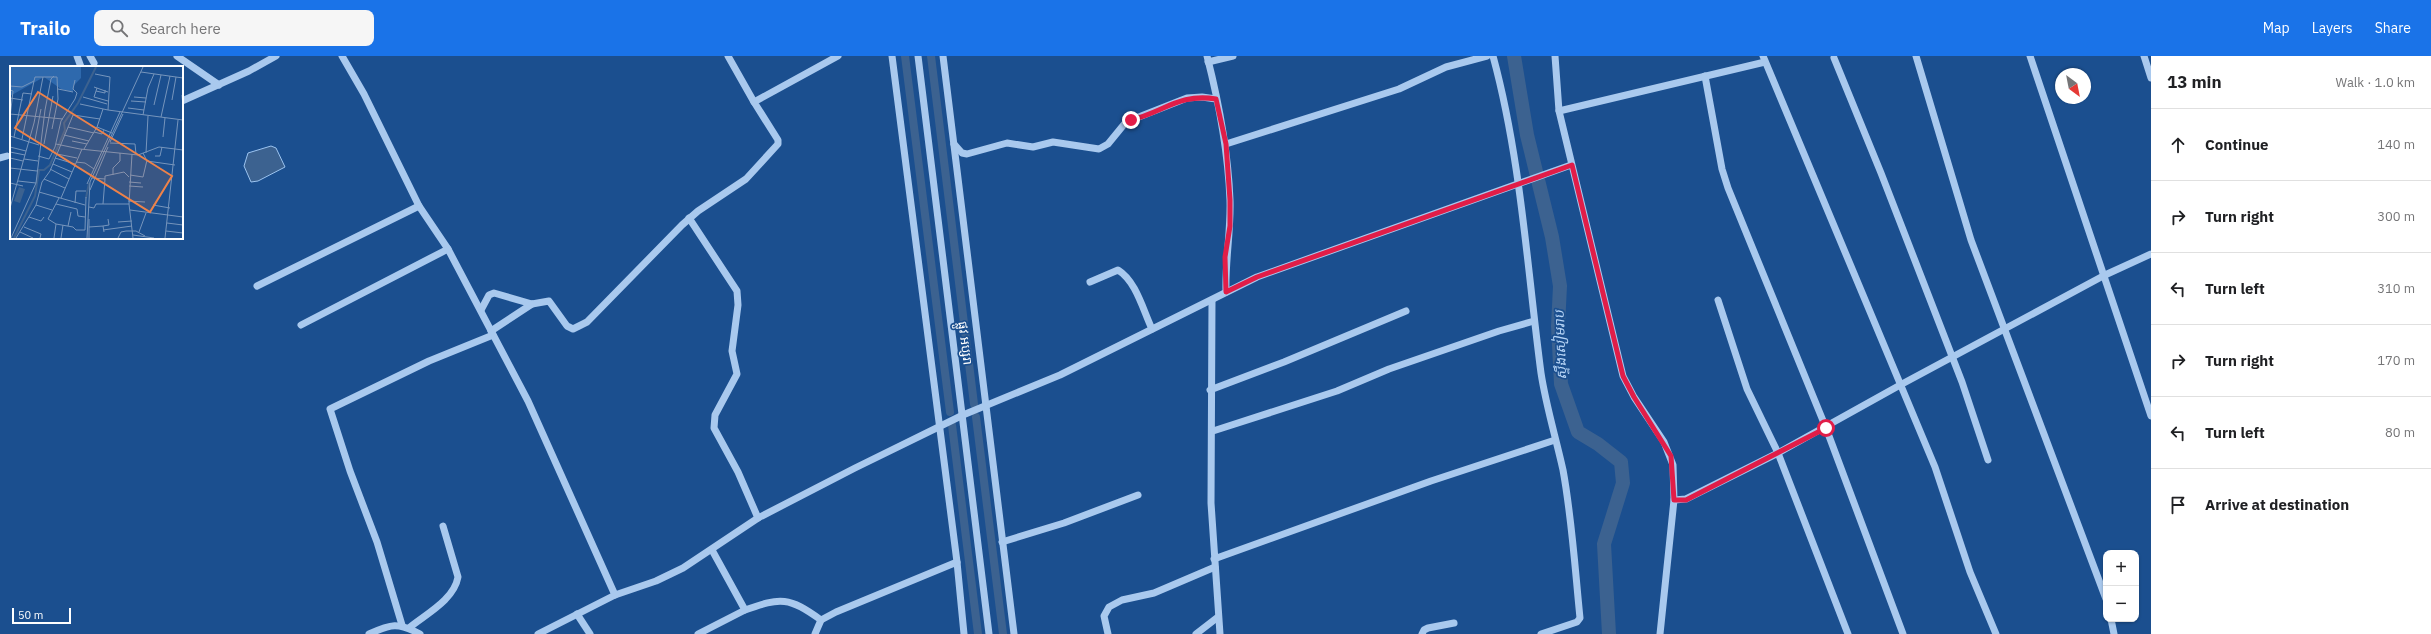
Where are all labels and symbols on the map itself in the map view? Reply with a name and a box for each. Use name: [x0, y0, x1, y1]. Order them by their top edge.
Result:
inset map: [10, 66, 183, 239]
north arrow: [2055, 68, 2091, 104]
route end: [1122, 111, 1140, 129]
water label: ស្ទឹងសៀមរាប: [1550, 309, 1571, 380]
street label: ផ្លូវ អប្សរា: [952, 320, 977, 366]
route start: [1817, 419, 1835, 437]
scale bar: [12, 606, 71, 625]

